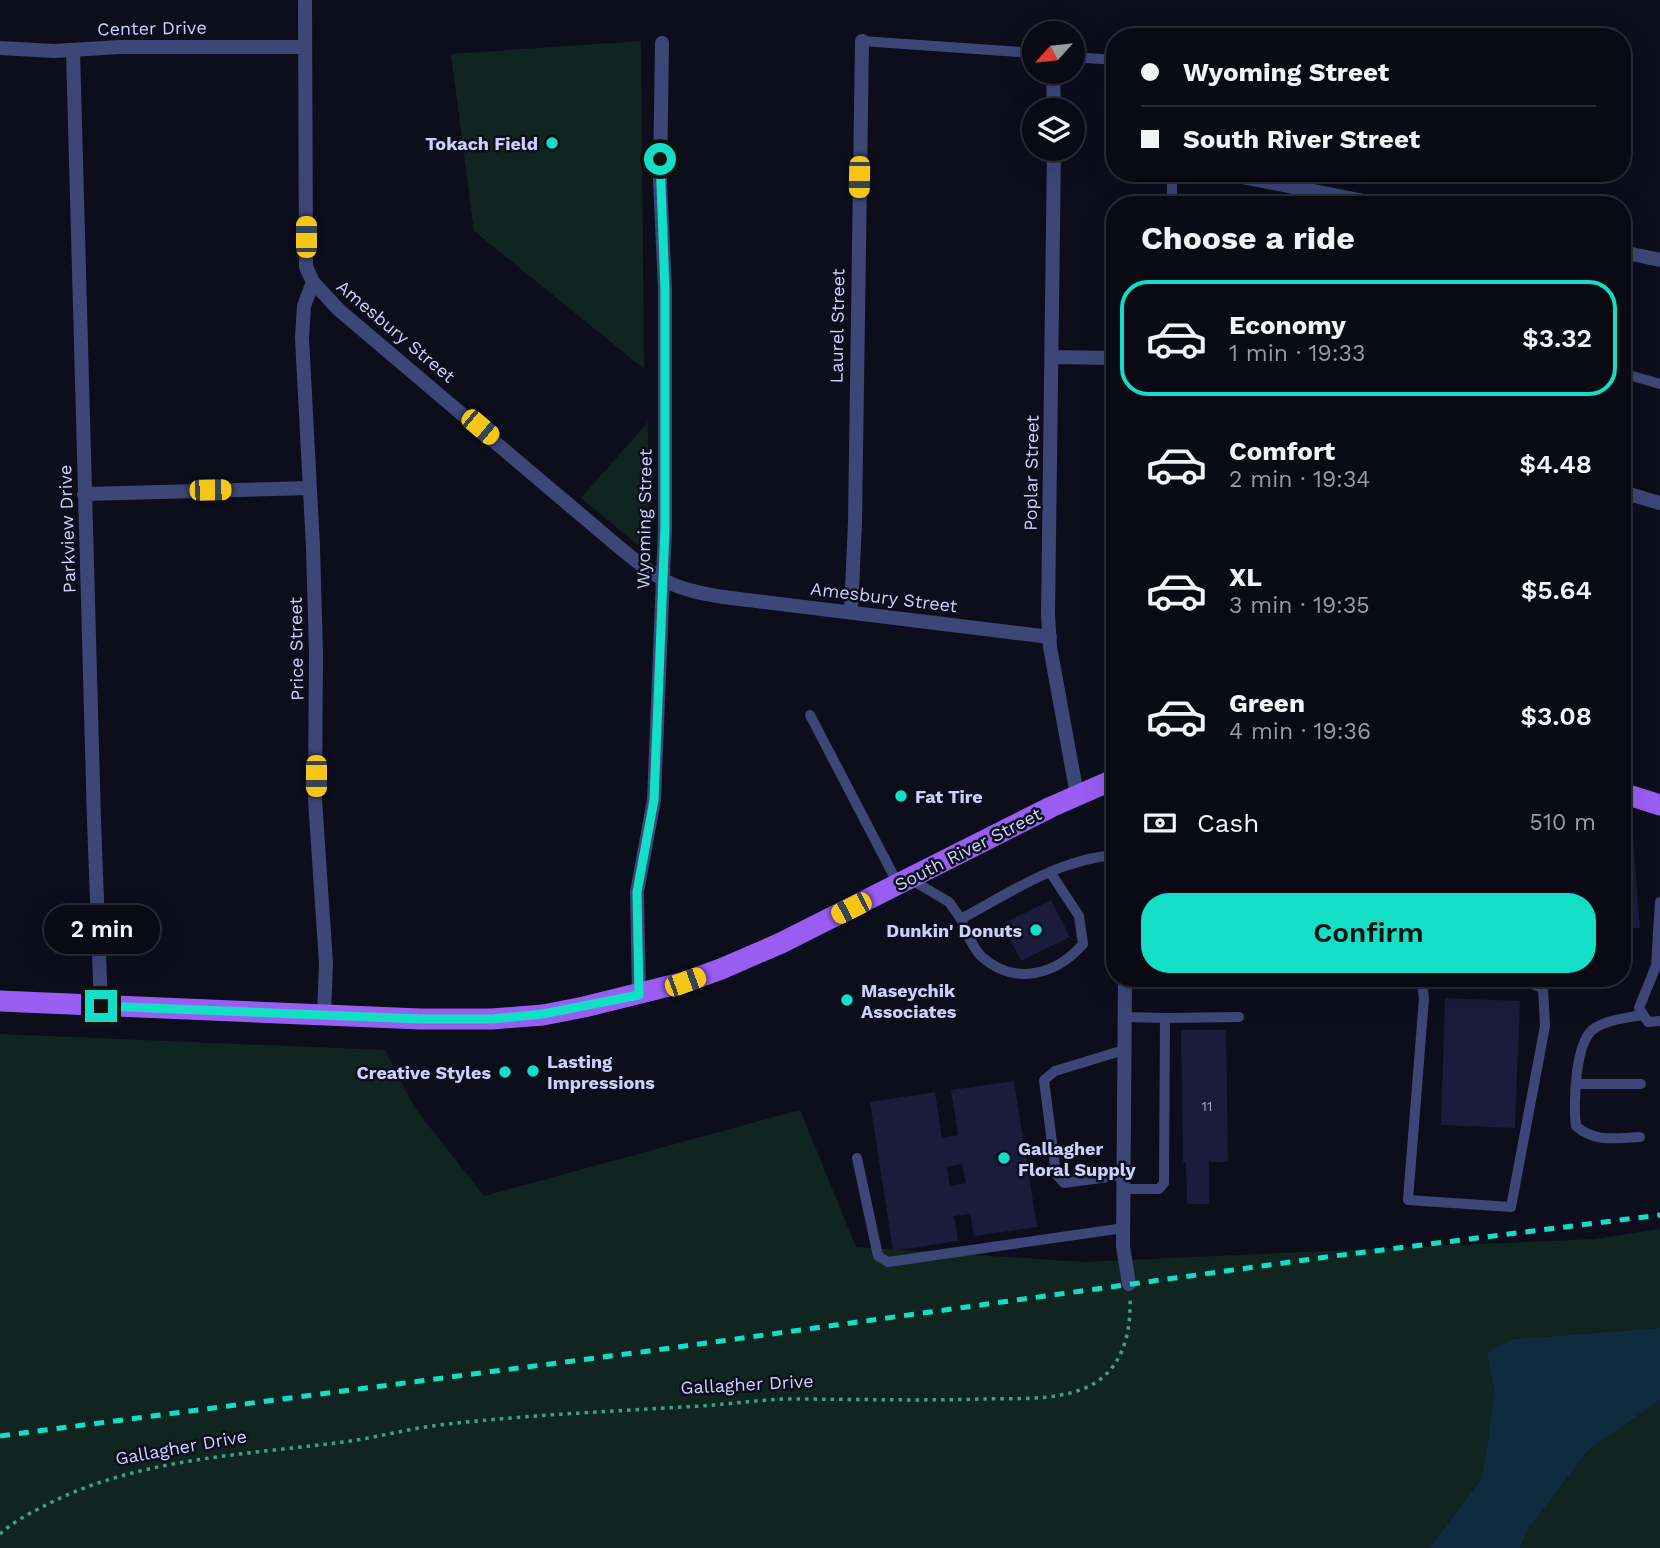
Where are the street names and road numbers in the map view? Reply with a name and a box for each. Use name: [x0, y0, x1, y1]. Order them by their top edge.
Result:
street label: Center Drive: [97, 17, 207, 39]
street label: Laurel Street: [826, 268, 849, 384]
street label: Amesbury Street: [333, 275, 460, 387]
street label: Poplar Street: [1019, 414, 1043, 531]
street label: Wyoming Street: [632, 448, 656, 589]
street label: Parkview Drive: [54, 464, 80, 594]
street label: Amesbury Street: [809, 578, 959, 616]
street label: Price Street: [285, 596, 307, 701]
street label: South River Street: [891, 803, 1045, 895]
street label: Gallagher Drive: [680, 1370, 814, 1398]
street label: Gallagher Drive: [114, 1425, 248, 1469]

